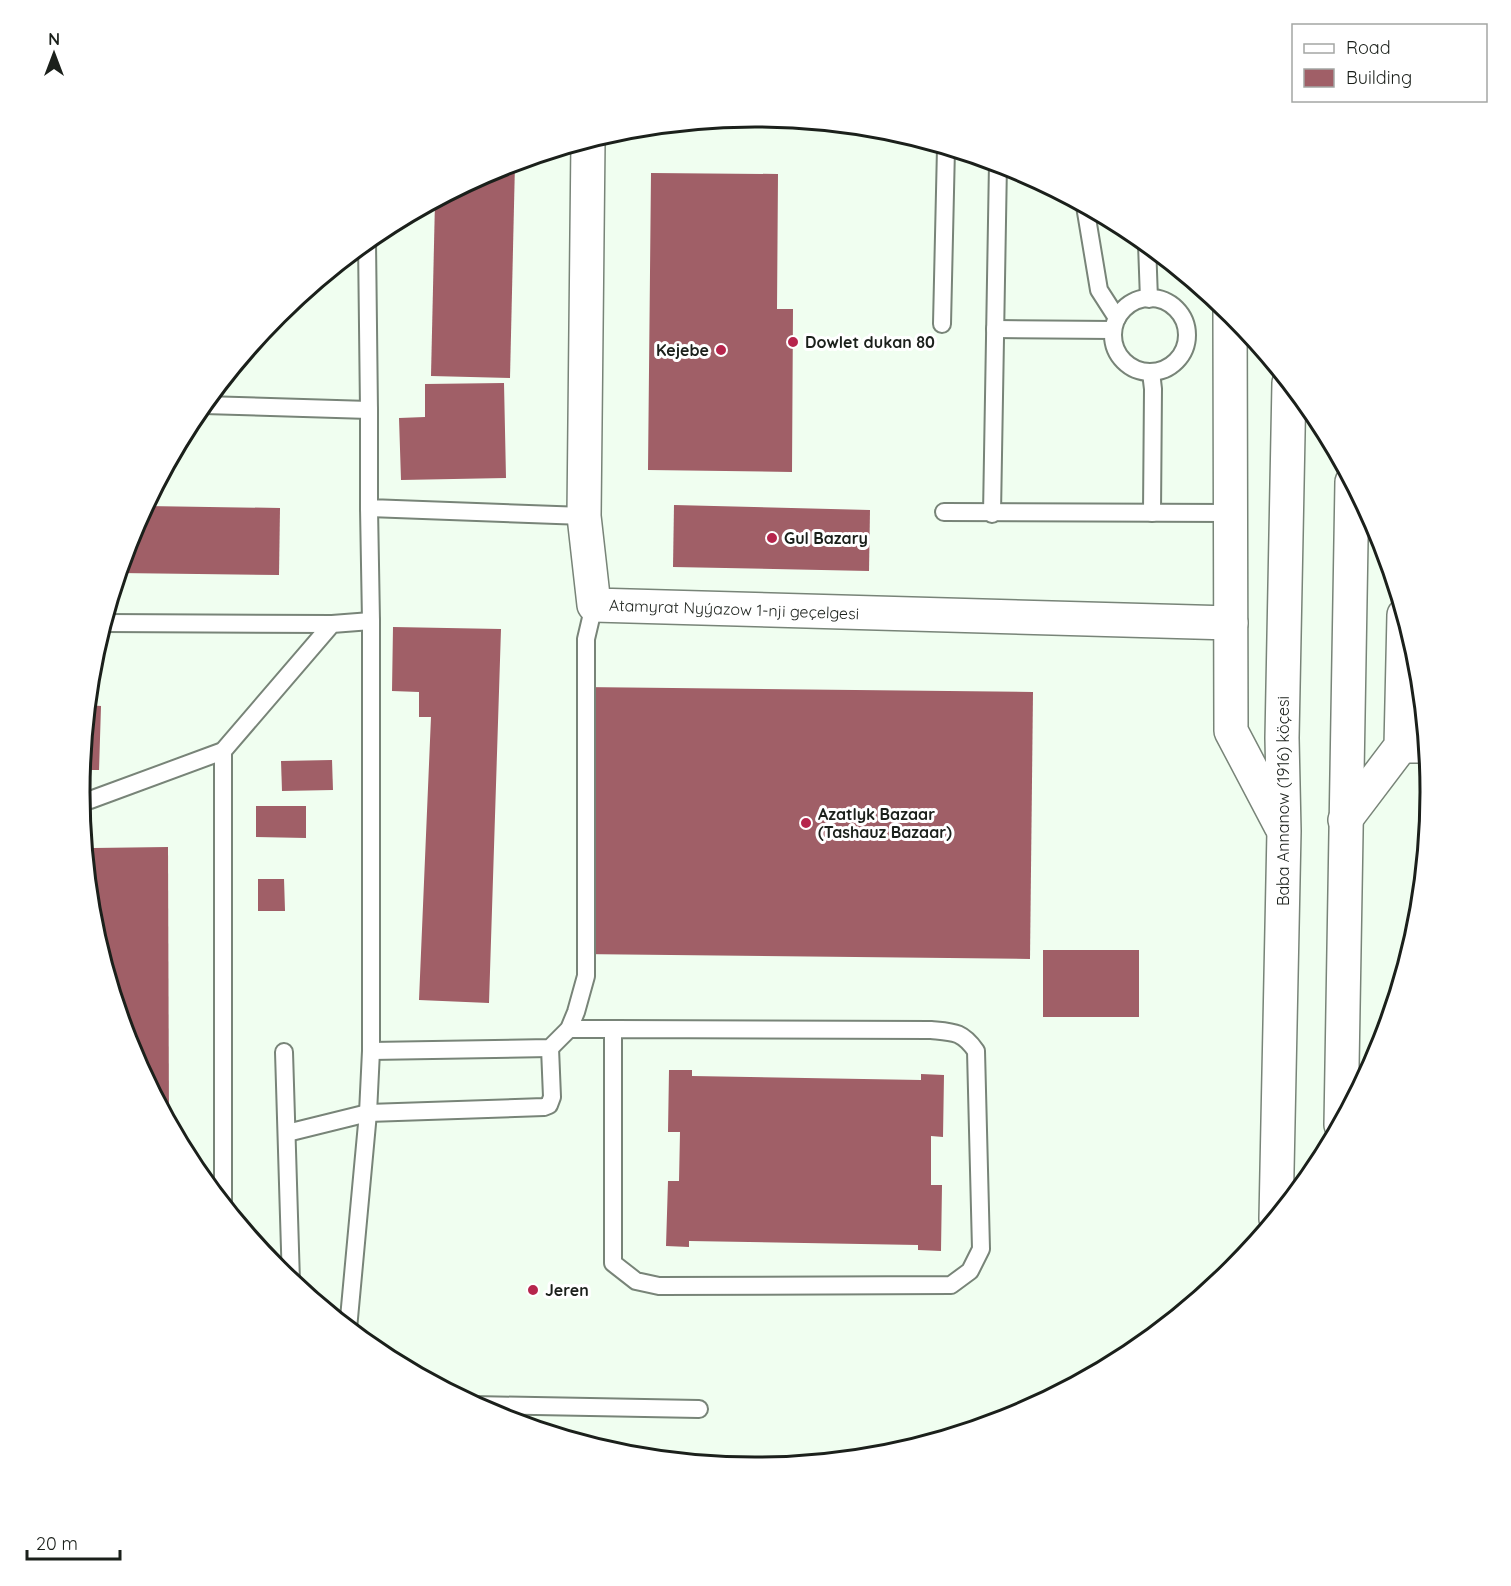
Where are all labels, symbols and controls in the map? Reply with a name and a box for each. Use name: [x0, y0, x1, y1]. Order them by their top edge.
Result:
north arrow: [24, 24, 84, 84]
legend: [1292, 24, 1487, 102]
text: N: [48, 29, 60, 49]
text: Road: [1346, 36, 1391, 59]
text: Building: [1346, 66, 1412, 89]
place label: Dowlet dukan 80: [805, 332, 935, 352]
marker: Dowlet dukan 80: [786, 335, 800, 349]
place label: Kejebe: [656, 340, 709, 360]
marker: Kejebe: [714, 343, 728, 357]
place label: Gul Bazary: [784, 528, 868, 548]
marker: Gul Bazary: [765, 531, 779, 545]
street label: Atamyrat Nyýazow 1-nji geçelgesi: [609, 595, 859, 623]
street label: Baba Annanow (1916) köçesi: [1273, 696, 1293, 906]
place label: Azatlyk Bazaar (Tashauz Bazaar): [818, 804, 952, 842]
marker: Azatlyk Bazaar (Tashauz Bazaar): [799, 816, 813, 830]
place label: Jeren: [545, 1280, 589, 1300]
marker: Jeren: [526, 1283, 540, 1297]
scale bar: [27, 1523, 120, 1561]
text: 20 m: [36, 1532, 78, 1555]

